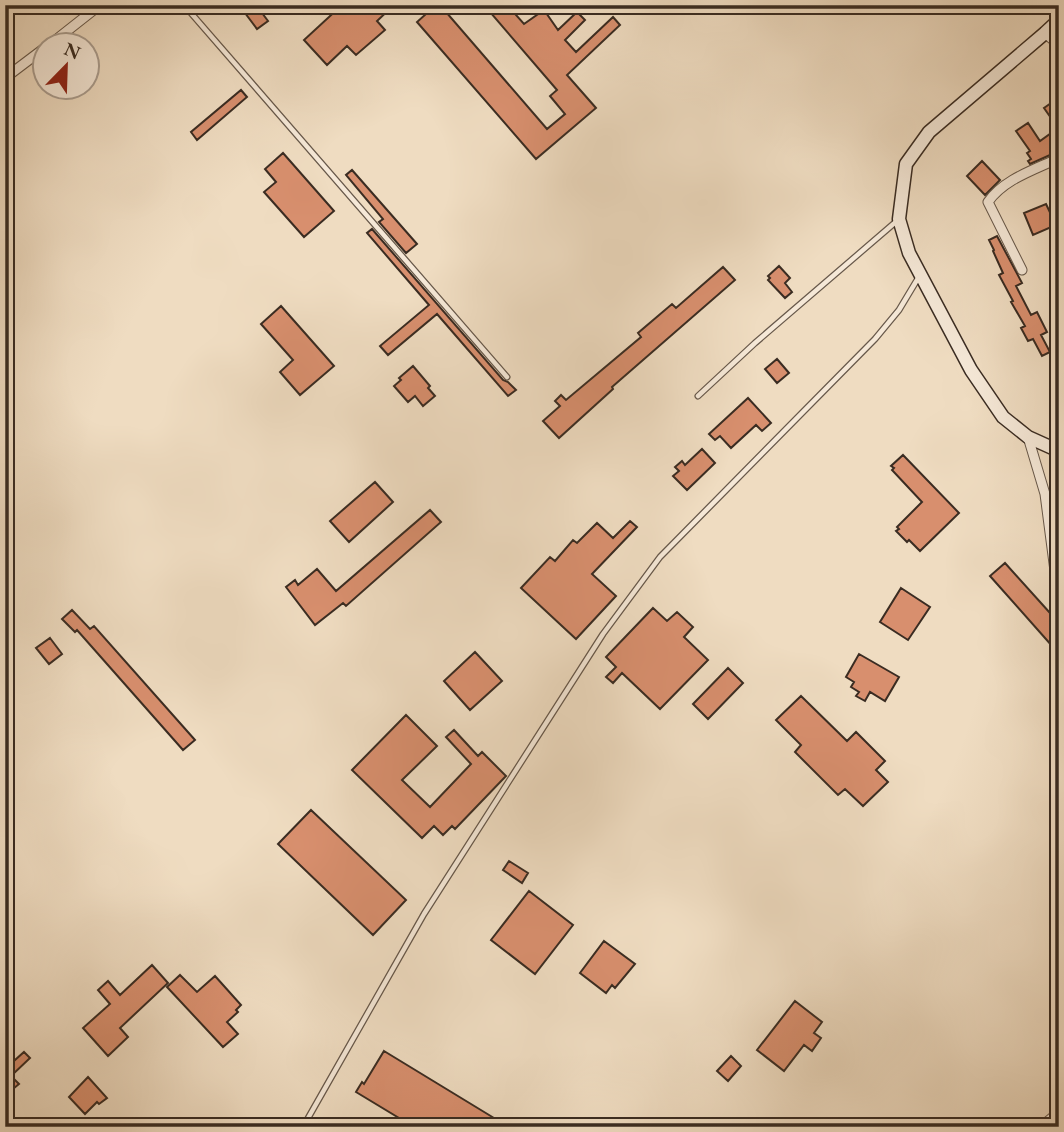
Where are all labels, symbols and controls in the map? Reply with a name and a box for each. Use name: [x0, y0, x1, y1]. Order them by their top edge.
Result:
north arrow: [32, 32, 102, 102]
text: N: [60, 36, 85, 66]

